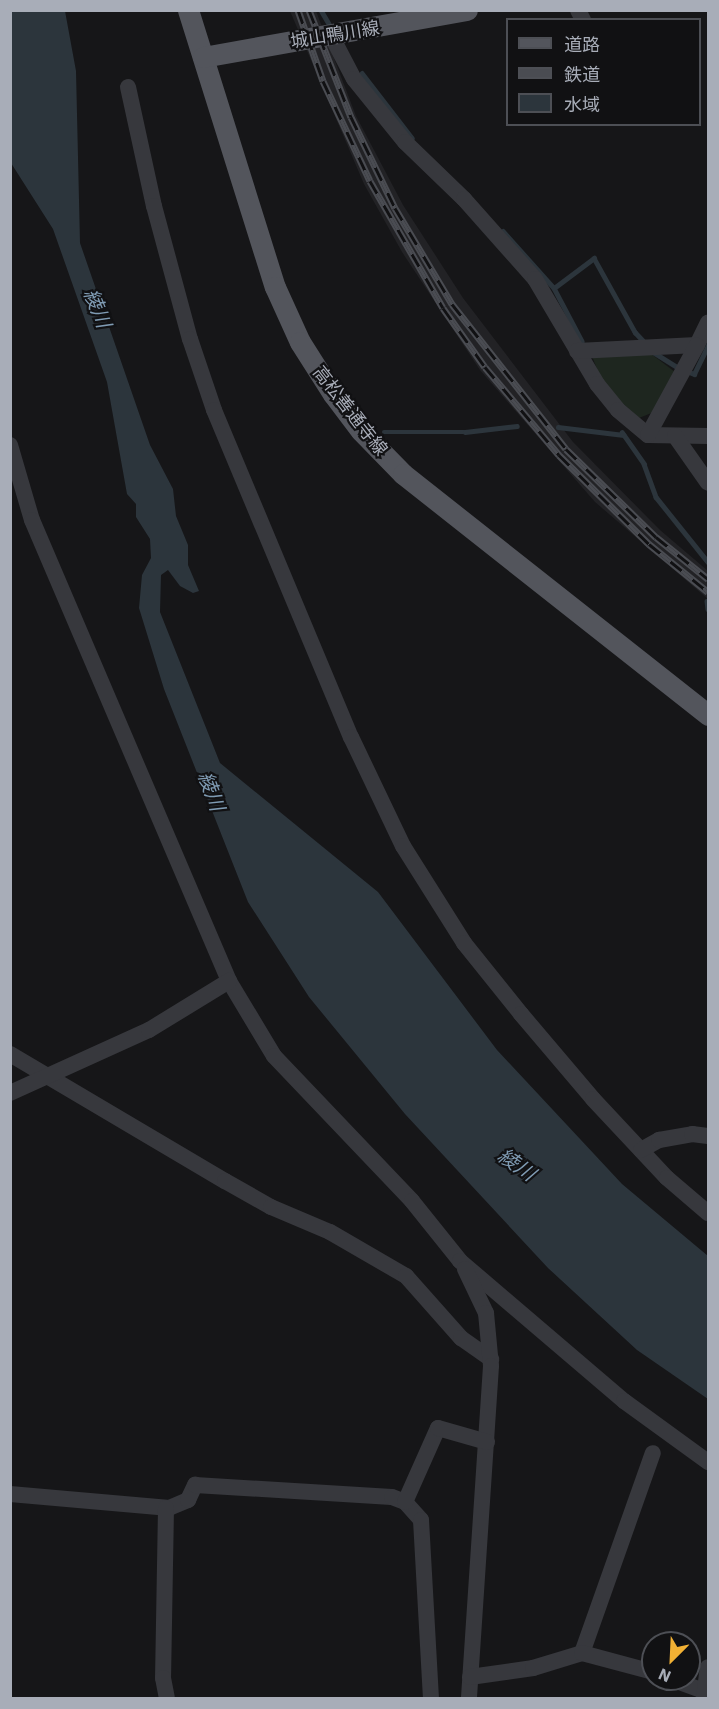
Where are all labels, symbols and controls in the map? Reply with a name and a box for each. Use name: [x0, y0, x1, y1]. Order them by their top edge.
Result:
street label: 城山鴨川線: [289, 17, 381, 53]
legend: [506, 18, 701, 126]
text: 道路: [564, 33, 600, 56]
text: 鉄道: [564, 63, 600, 86]
text: 水域: [564, 93, 600, 116]
water label: 綾川: [79, 285, 117, 331]
street label: 高松善通寺線: [308, 362, 392, 460]
water label: 綾川: [194, 768, 230, 814]
water label: 綾川: [494, 1143, 540, 1185]
north arrow: [641, 1631, 701, 1691]
text: N: [655, 1664, 674, 1687]

